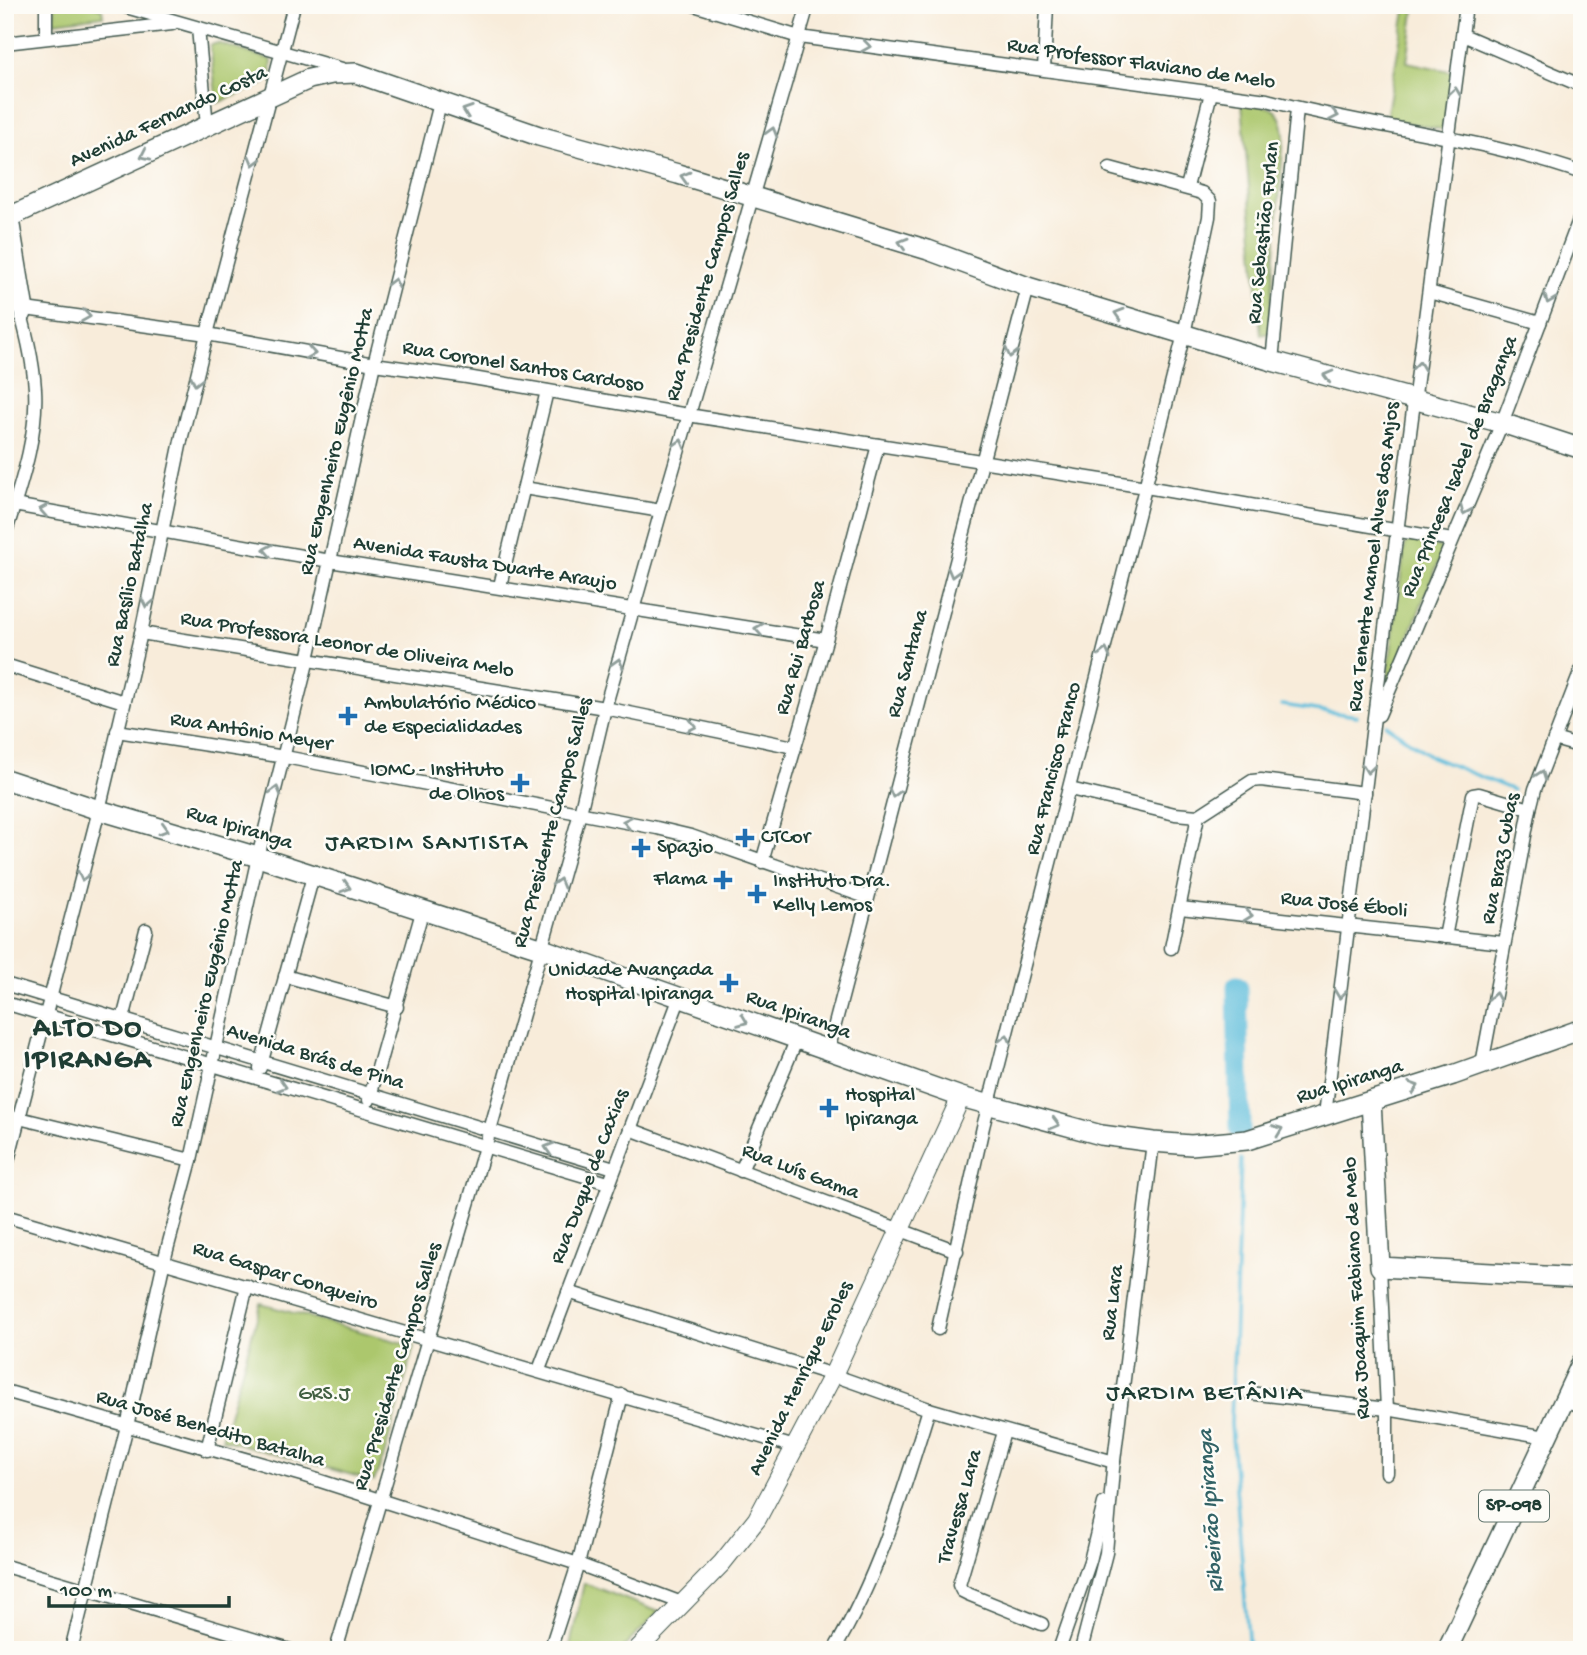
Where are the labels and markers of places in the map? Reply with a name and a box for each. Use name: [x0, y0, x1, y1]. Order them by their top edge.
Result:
place label: Ambulatório Médico de Especialidades: [364, 692, 536, 741]
marker: Ambulatório Médico de Especialidades: [338, 706, 358, 726]
place label: IOMC - Instituto de Olhos: [370, 759, 505, 808]
marker: IOMC - Instituto de Olhos: [510, 773, 530, 793]
place label: CTCor: [761, 826, 812, 851]
marker: CTCor: [735, 828, 755, 848]
place label: Spazio: [657, 836, 714, 861]
marker: Spazio: [631, 838, 651, 858]
place label: Flama: [652, 868, 708, 893]
marker: Flama: [713, 870, 733, 890]
place label: Instituto Dra. Kelly Lemos: [773, 870, 891, 919]
marker: Instituto Dra. Kelly Lemos: [747, 884, 767, 904]
place label: Unidade Avançada Hospital Ipiranga: [548, 959, 714, 1008]
marker: Unidade Avançada Hospital Ipiranga: [719, 973, 739, 993]
place label: Hospital Ipiranga: [845, 1084, 919, 1133]
marker: Hospital Ipiranga: [819, 1098, 839, 1118]

